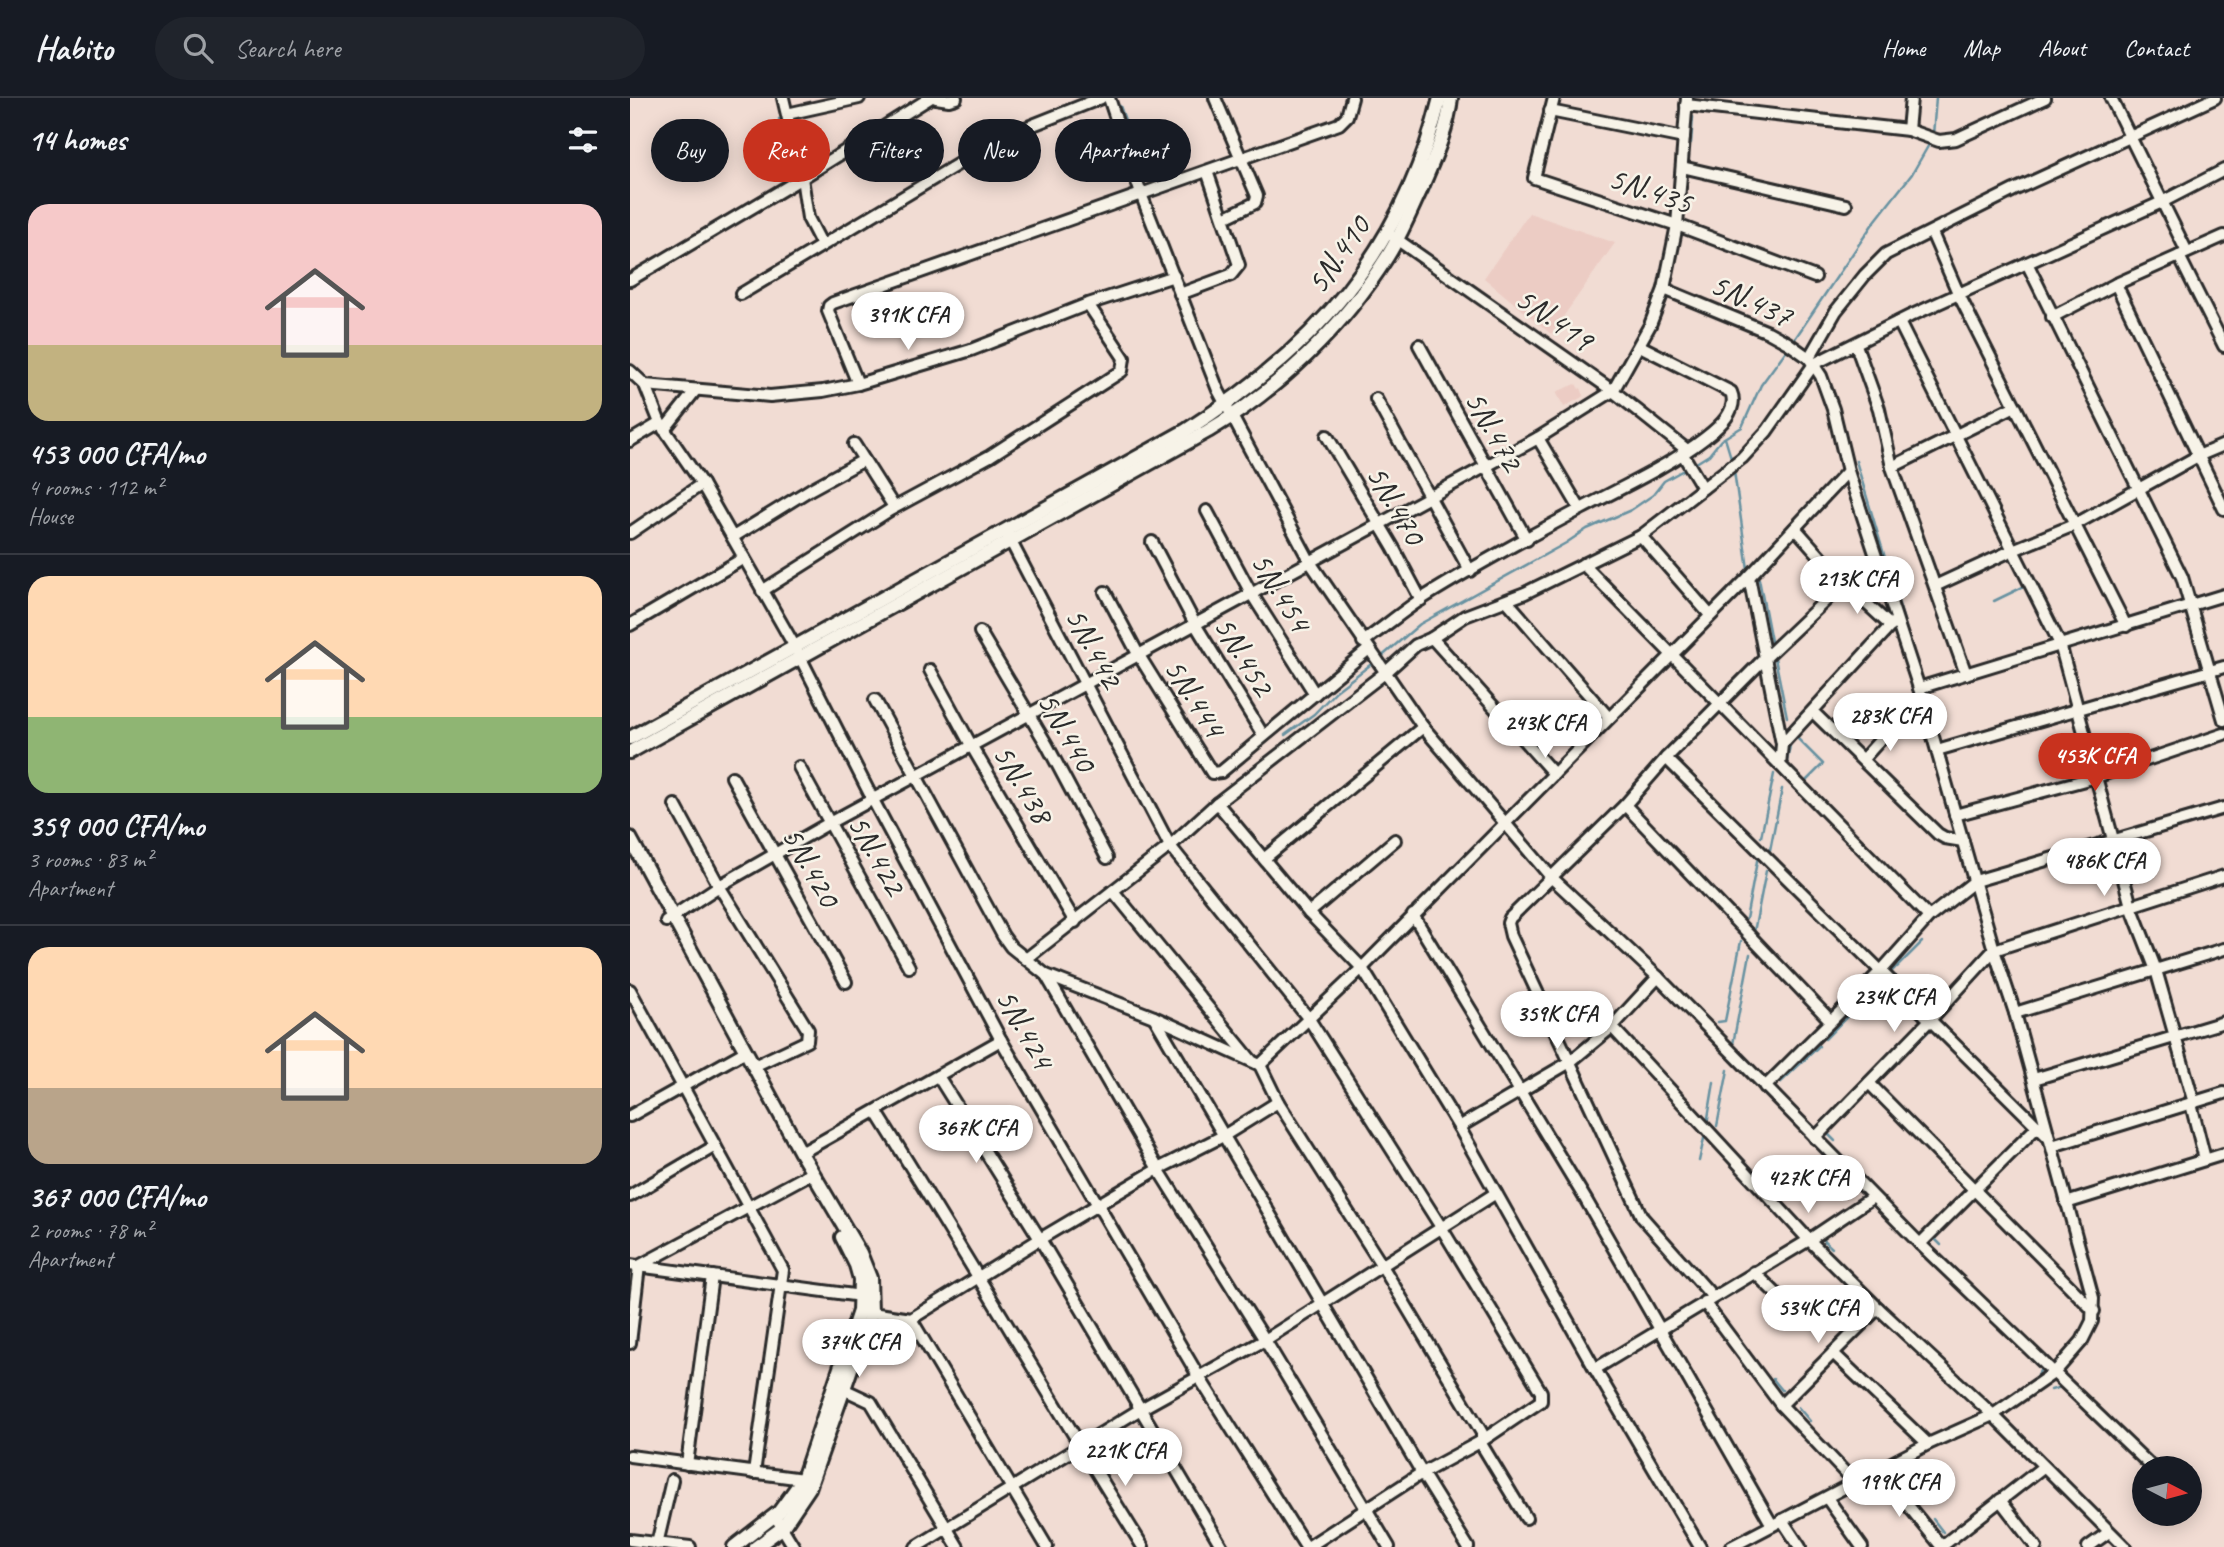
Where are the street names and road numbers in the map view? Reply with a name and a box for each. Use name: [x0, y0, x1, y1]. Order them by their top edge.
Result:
street label: 5N.435: [1603, 156, 1700, 224]
street label: 5N.410: [1296, 206, 1381, 302]
street label: 5N.437: [1704, 263, 1801, 338]
street label: 5N.419: [1507, 277, 1604, 362]
street label: 5N.472: [1455, 383, 1535, 481]
street label: 5N.470: [1357, 457, 1437, 554]
street label: 5N.454: [1241, 544, 1323, 642]
street label: 5N.442: [1055, 600, 1134, 698]
street label: 5N.452: [1204, 608, 1286, 706]
street label: 5N.444: [1155, 650, 1237, 748]
street label: 5N.440: [1028, 684, 1108, 781]
street label: 5N.438: [983, 736, 1065, 834]
street label: 5N.422: [838, 807, 918, 905]
street label: 5N.420: [772, 819, 851, 916]
street label: 5N.424: [986, 981, 1066, 1079]

